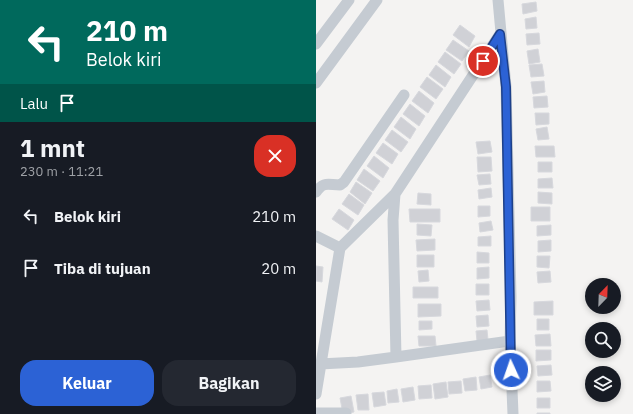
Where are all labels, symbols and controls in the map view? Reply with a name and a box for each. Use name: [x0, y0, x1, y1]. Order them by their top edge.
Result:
text: 210 m: [86, 12, 168, 49]
icon: left: [20, 16, 72, 68]
pin: [466, 44, 500, 78]
text: Belok kiri: [86, 48, 161, 71]
icon: arrive: [472, 50, 494, 72]
icon: arrive: [56, 92, 78, 114]
text: Lalu: [20, 94, 48, 113]
text: 1 mnt: [20, 132, 85, 164]
button: close: [254, 135, 296, 177]
text: 230 m · 11:21: [20, 163, 103, 180]
icon: left: [20, 205, 42, 227]
text: Belok kiri: [54, 207, 121, 226]
text: 210 m: [252, 207, 296, 226]
icon: arrive: [20, 257, 42, 279]
text: Tiba di tujuan: [54, 259, 151, 278]
text: 20 m: [261, 259, 296, 278]
north arrow: [585, 278, 621, 314]
map controls: [585, 278, 621, 402]
button: search: [585, 322, 621, 358]
position arrow: [490, 349, 532, 391]
button: Keluar: [20, 360, 154, 406]
button: Bagikan: [162, 360, 296, 406]
button: layers: [585, 366, 621, 402]

